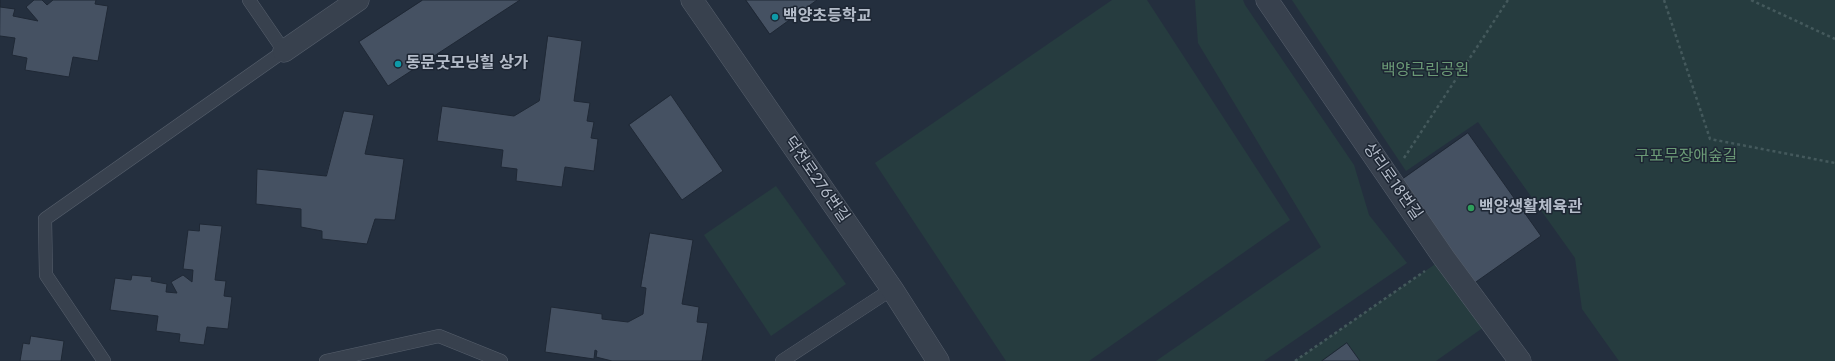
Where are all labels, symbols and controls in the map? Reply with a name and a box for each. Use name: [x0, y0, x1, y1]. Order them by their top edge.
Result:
place label: 백양초등학교: [783, 7, 871, 27]
marker: 백양초등학교: [770, 12, 780, 22]
place label: 동문굿모닝힐 상가: [406, 54, 529, 74]
marker: 동문굿모닝힐 상가: [393, 59, 403, 69]
park label: 백양근린공원: [1381, 61, 1469, 81]
street label: 덕천로276번길: [779, 133, 853, 227]
street label: 상리로18번길: [1358, 140, 1426, 224]
park label: 구포무장애숲길: [1634, 147, 1738, 167]
place label: 백양생활체육관: [1479, 198, 1582, 218]
marker: 백양생활체육관: [1466, 203, 1476, 213]

